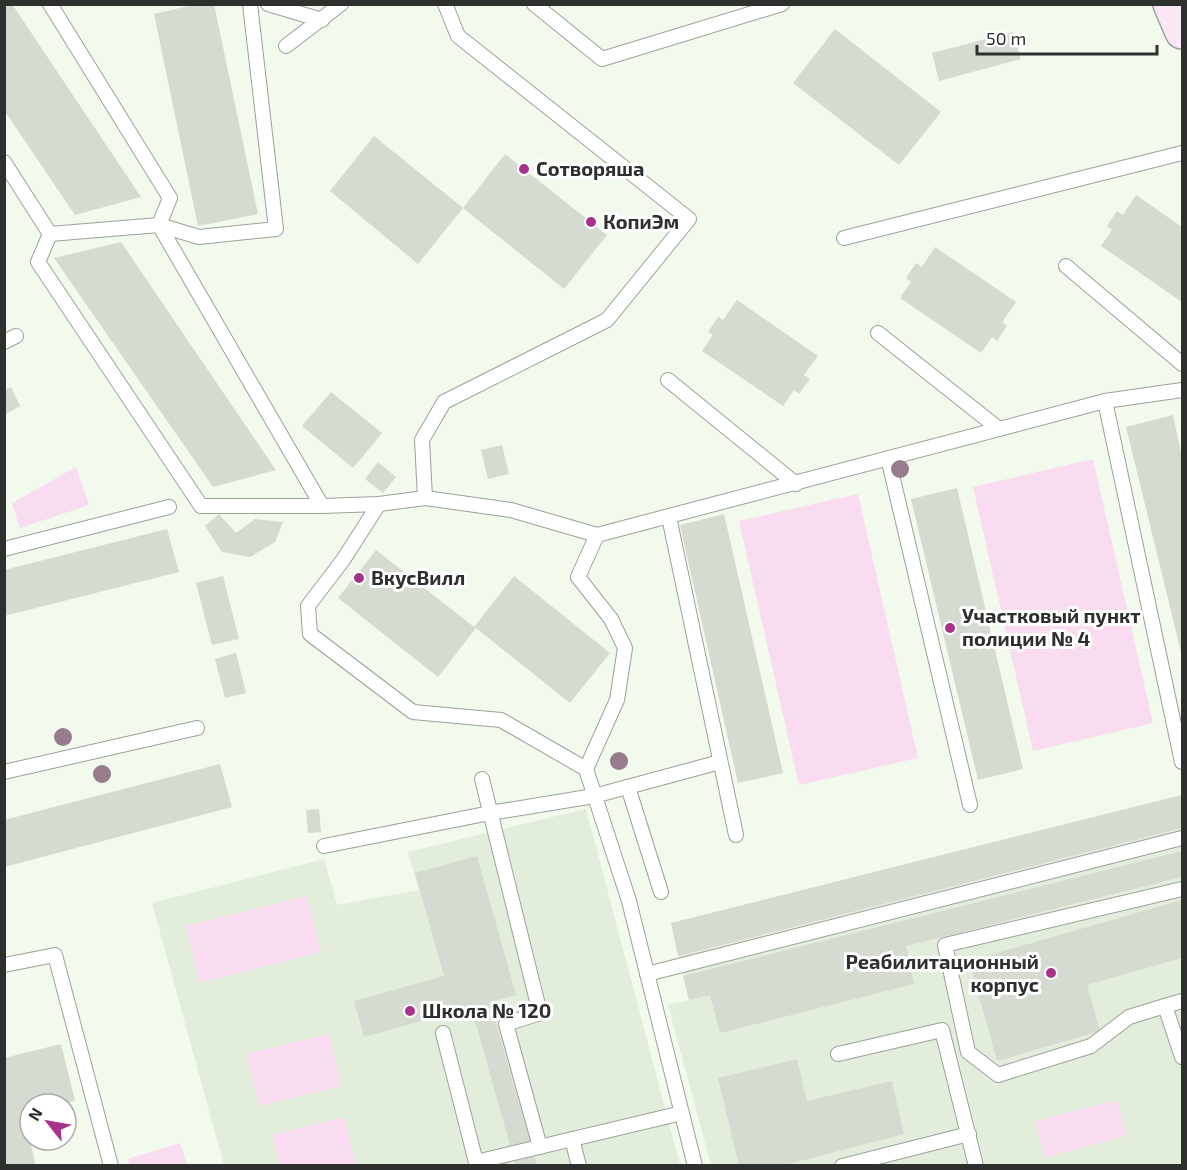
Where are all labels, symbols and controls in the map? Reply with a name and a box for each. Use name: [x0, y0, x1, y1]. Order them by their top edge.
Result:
scale bar: [977, 18, 1157, 56]
text: 50 m: [986, 27, 1026, 49]
place label: Сотворяша: [536, 156, 645, 180]
marker: Сотворяша: [517, 162, 531, 176]
place label: КопиЭм: [603, 209, 679, 233]
marker: КопиЭм: [584, 215, 598, 229]
place label: ВкусВилл: [371, 565, 465, 589]
marker: ВкусВилл: [352, 571, 366, 585]
place label: Участковый пункт полиции № 4: [962, 603, 1141, 650]
marker: Участковый пункт полиции № 4: [943, 621, 957, 635]
place label: Реабилитационный корпус: [846, 949, 1039, 996]
marker: Реабилитационный корпус: [1044, 966, 1058, 980]
place label: Школа № 120: [422, 998, 551, 1022]
marker: Школа № 120: [403, 1004, 417, 1018]
north arrow: [18, 1092, 78, 1152]
text: N: [24, 1104, 46, 1124]

